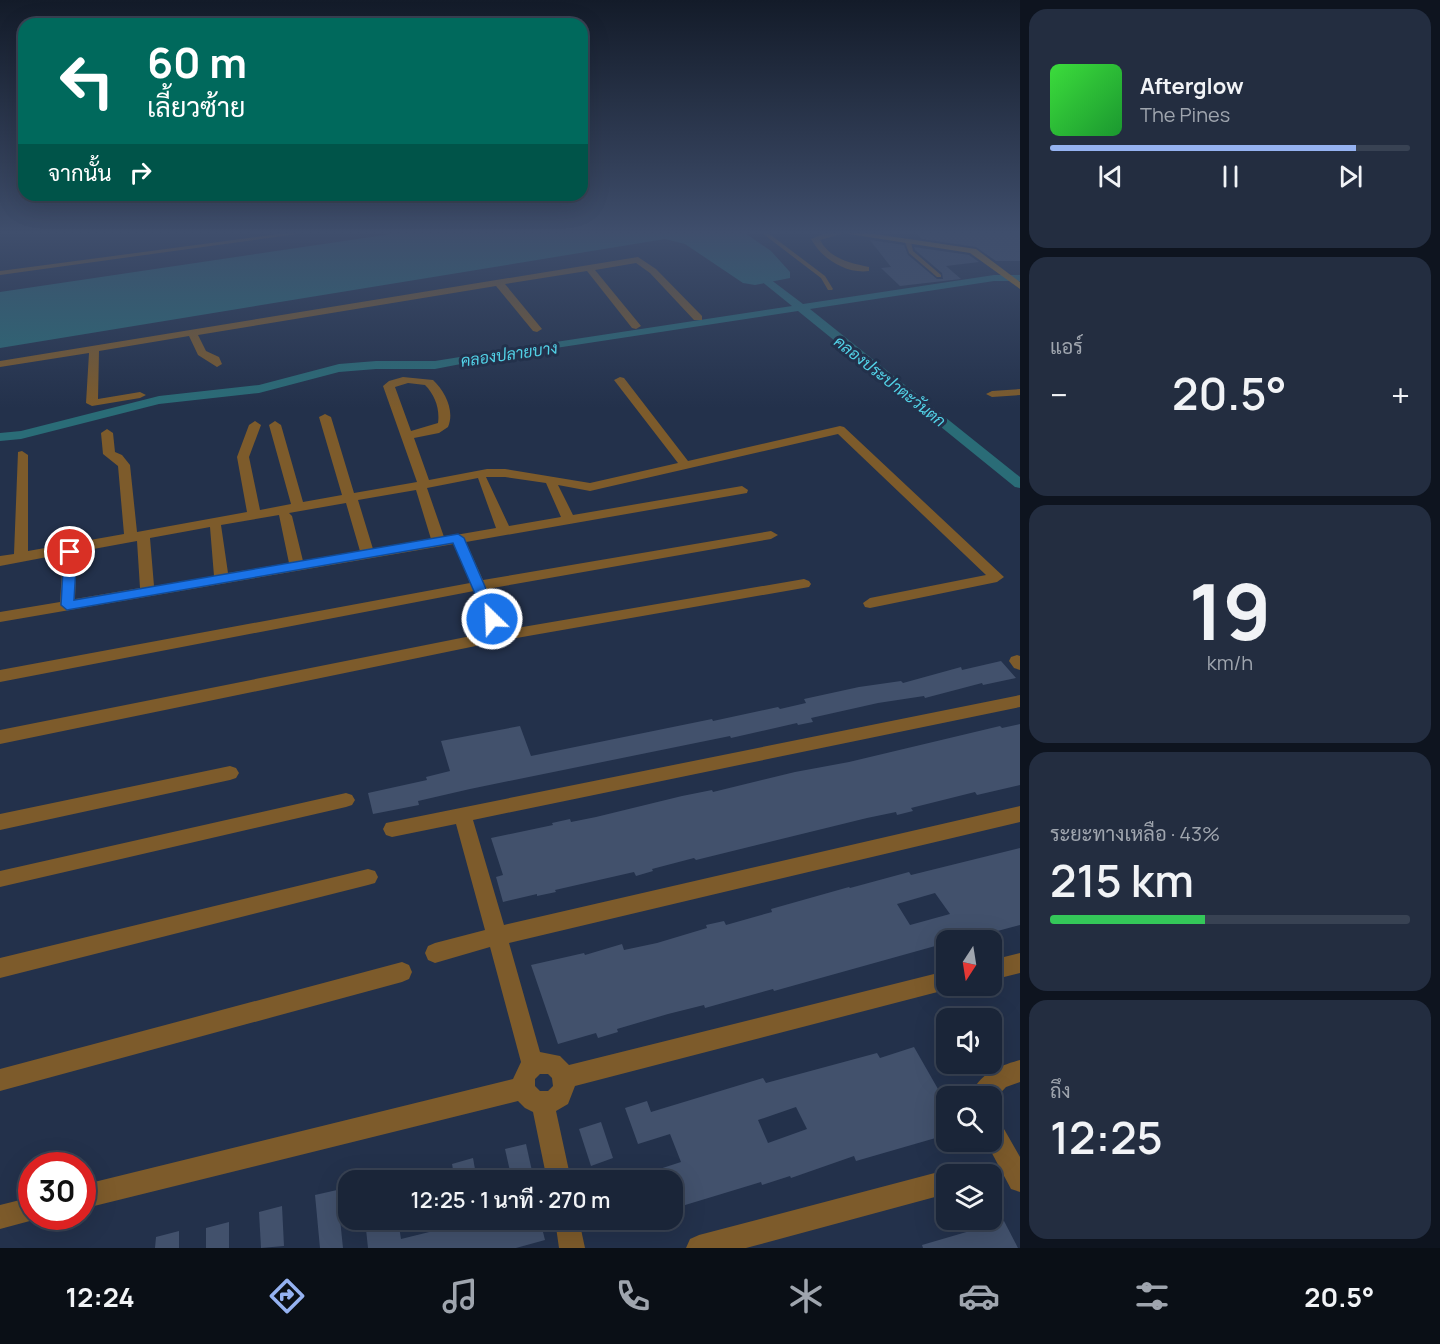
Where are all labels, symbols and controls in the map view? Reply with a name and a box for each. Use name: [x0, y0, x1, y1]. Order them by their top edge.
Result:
text: 60 m: [147, 33, 247, 91]
icon: left: [48, 42, 126, 120]
text: Afterglow: [1140, 71, 1244, 101]
text: เลี้ยวซ้าย: [147, 88, 245, 125]
text: The Pines: [1140, 101, 1230, 128]
icon: right: [124, 156, 157, 189]
text: จากนั้น: [48, 158, 112, 188]
icon: previous: [1094, 160, 1127, 193]
icon: pause: [1214, 160, 1247, 193]
icon: next: [1334, 160, 1367, 193]
water label: คลองประปาตะวันตก: [830, 330, 950, 432]
text: แอร์: [1050, 333, 1083, 360]
water label: คลองปลายบาง: [459, 336, 559, 372]
text: 20.5°: [1172, 362, 1287, 424]
text: −: [1050, 372, 1068, 417]
text: +: [1391, 372, 1410, 417]
pin: [44, 526, 95, 577]
icon: arrive: [53, 535, 86, 568]
text: 19: [1189, 557, 1271, 663]
position arrow: [460, 587, 524, 651]
text: km/h: [1207, 649, 1253, 676]
text: ระยะทางเหลือ · 43%: [1050, 820, 1220, 847]
text: 215 km: [1050, 849, 1194, 911]
north arrow: [936, 930, 1002, 996]
map controls: [936, 930, 1002, 1230]
button: sound: [936, 1008, 1002, 1074]
text: ถึง: [1050, 1077, 1071, 1104]
button: search: [936, 1086, 1002, 1152]
text: 12:25: [1050, 1106, 1163, 1168]
speed limit sign: 30: [18, 1152, 96, 1230]
button: layers: [936, 1164, 1002, 1230]
text: 12:25 · 1 นาที · 270 m: [411, 1185, 610, 1215]
icon: directions: [266, 1275, 308, 1317]
icon: music: [439, 1275, 481, 1317]
icon: phone: [612, 1275, 654, 1317]
icon: climate: [785, 1275, 827, 1317]
icon: car: [958, 1275, 1000, 1317]
icon: filters: [1131, 1275, 1173, 1317]
text: 12:24: [66, 1278, 135, 1315]
text: 20.5°: [1304, 1278, 1374, 1315]

